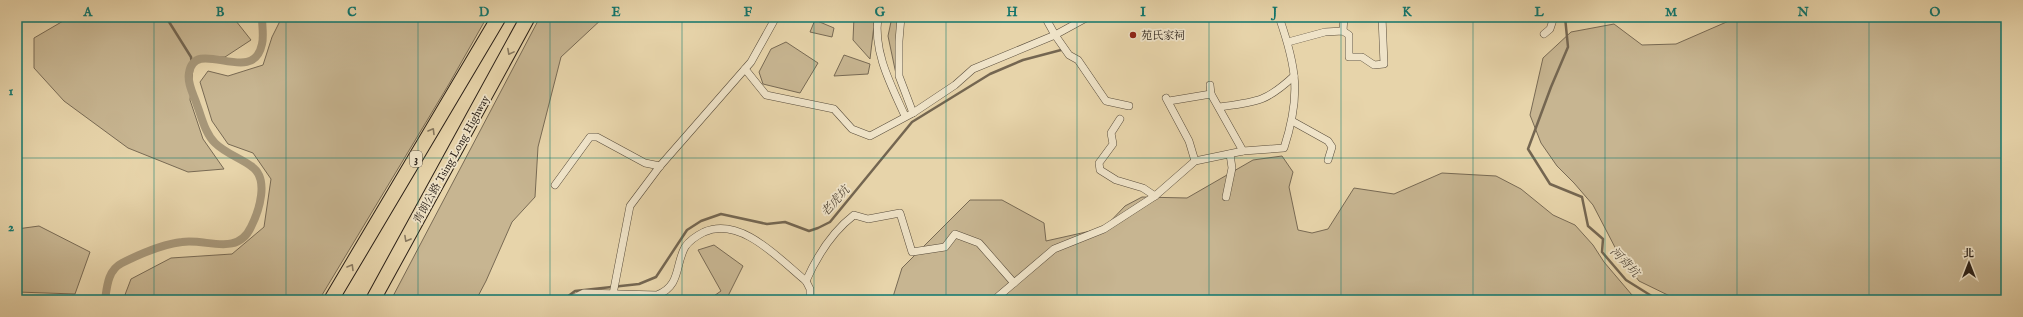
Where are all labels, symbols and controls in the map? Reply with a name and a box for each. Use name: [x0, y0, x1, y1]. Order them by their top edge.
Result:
text: A: [83, 4, 94, 21]
text: B: [216, 4, 225, 21]
text: C: [347, 4, 357, 21]
text: D: [479, 4, 490, 21]
text: E: [611, 4, 621, 21]
text: F: [744, 4, 753, 21]
text: G: [875, 4, 886, 21]
text: H: [1006, 4, 1018, 21]
text: I: [1140, 4, 1146, 21]
text: J: [1270, 4, 1278, 21]
text: K: [1402, 4, 1412, 21]
text: L: [1533, 4, 1544, 21]
text: M: [1665, 4, 1678, 21]
text: N: [1796, 4, 1809, 21]
text: O: [1930, 4, 1941, 21]
place label: 苑氏家祠: [1141, 29, 1185, 43]
marker: 苑氏家祠: [1128, 30, 1138, 40]
one-way arrow: [507, 47, 515, 55]
text: 1: [9, 83, 14, 100]
street label: 青朗公路 Tsing Long Highway: [411, 93, 493, 226]
one-way arrow: [428, 128, 435, 135]
road number: 3: [410, 151, 422, 167]
water label: 老虎坑: [818, 181, 854, 220]
text: 2: [8, 219, 14, 236]
one-way arrow: [404, 235, 411, 242]
north arrow: [1949, 243, 1989, 283]
water label: 河背坑: [1607, 244, 1644, 282]
text: 北: [1964, 247, 1975, 261]
one-way arrow: [346, 264, 354, 271]

